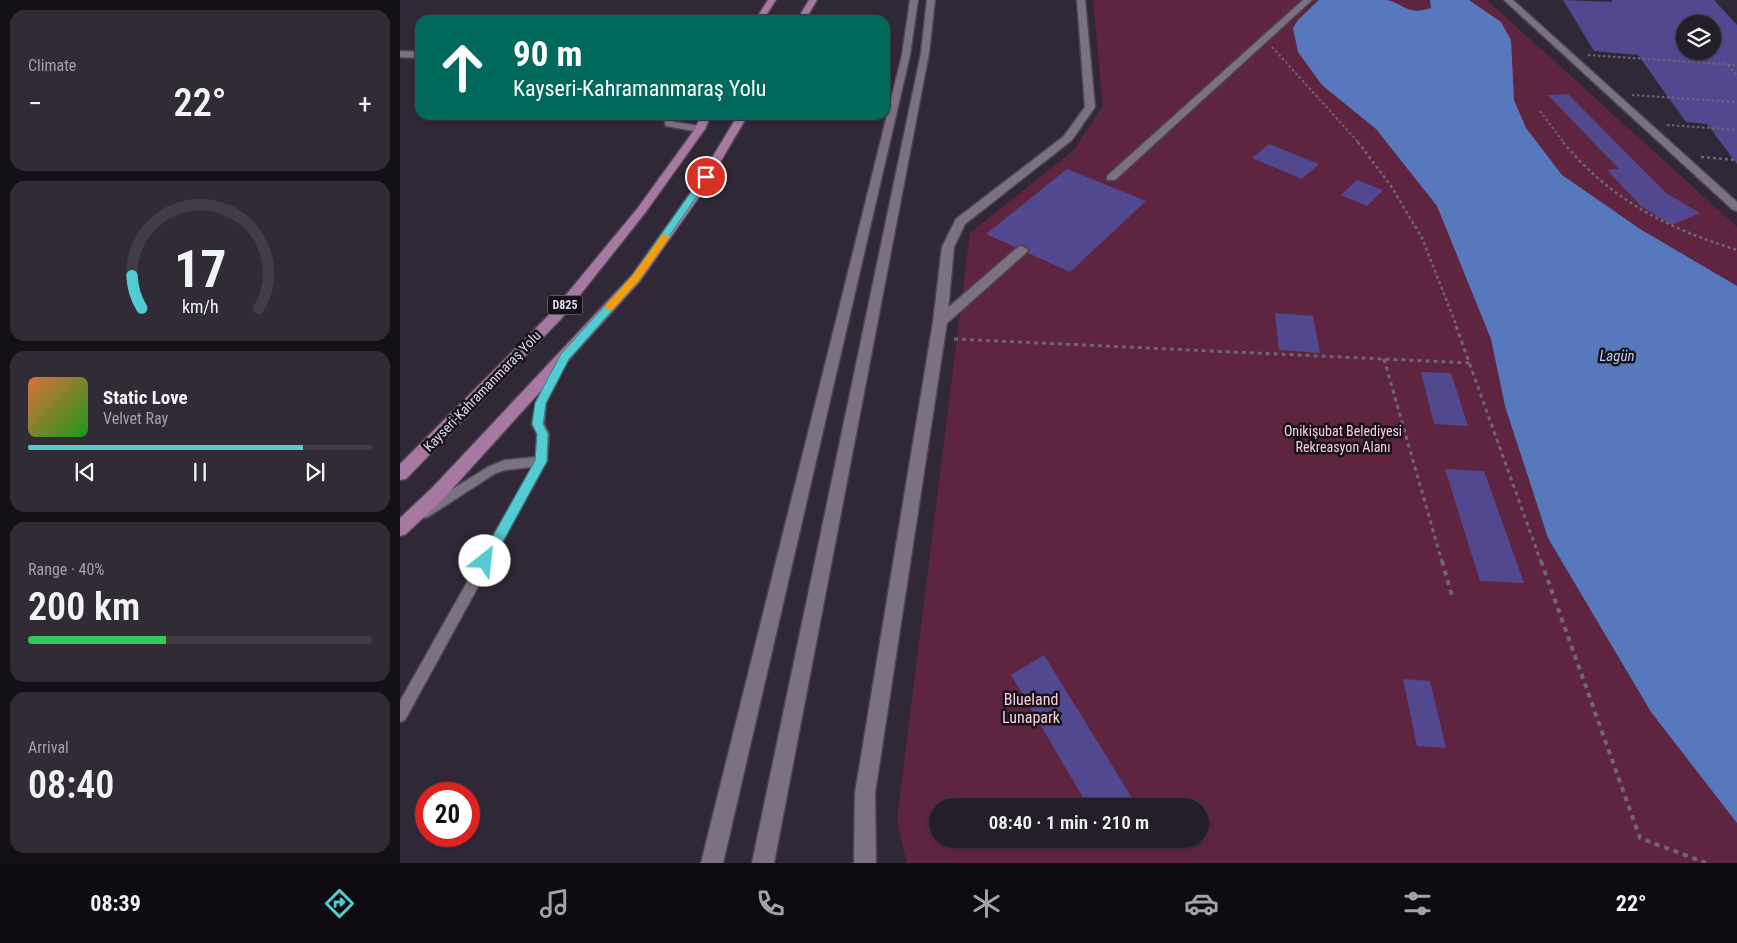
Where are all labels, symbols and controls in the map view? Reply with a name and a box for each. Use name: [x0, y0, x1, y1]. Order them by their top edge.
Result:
map controls: [1676, 15, 1721, 60]
button: layers: [1676, 15, 1721, 60]
text: 90 m: [513, 34, 582, 75]
icon: ahead: [430, 35, 495, 100]
text: Climate: [28, 56, 76, 75]
text: Kayseri-Kahramanmaraş Yolu: [513, 76, 766, 101]
text: 22°: [174, 81, 226, 125]
text: −: [28, 87, 42, 120]
text: +: [358, 87, 372, 120]
pin: [685, 156, 727, 198]
icon: arrive: [692, 163, 720, 191]
text: 17: [174, 239, 226, 300]
text: km/h: [182, 296, 218, 317]
road number: D825: [548, 296, 582, 314]
street label: Kayseri-Kahramanmaraş Yolu: [420, 327, 544, 455]
water label: Lagün: [1599, 347, 1635, 365]
text: Static Love: [103, 386, 188, 409]
text: Velvet Ray: [103, 409, 168, 428]
park label: Onikişubat Belediyesi Rekreasyon Alanı: [1284, 423, 1402, 455]
icon: previous: [71, 458, 99, 486]
icon: pause: [186, 458, 214, 486]
icon: next: [301, 458, 329, 486]
position arrow: [458, 534, 510, 586]
text: Range · 40%: [28, 560, 104, 579]
text: 200 km: [28, 585, 140, 629]
park label: Blueland Lunapark: [1002, 690, 1061, 727]
text: Arrival: [28, 738, 69, 757]
text: 08:40: [28, 763, 114, 807]
speed limit sign: 20: [415, 782, 480, 847]
text: 08:40 · 1 min · 210 m: [989, 811, 1149, 834]
icon: directions: [322, 886, 357, 921]
icon: music: [537, 886, 572, 921]
icon: phone: [753, 886, 788, 921]
icon: climate: [969, 886, 1004, 921]
icon: car: [1184, 886, 1219, 921]
icon: filters: [1400, 886, 1435, 921]
text: 08:39: [90, 891, 141, 916]
text: 22°: [1616, 891, 1647, 916]

